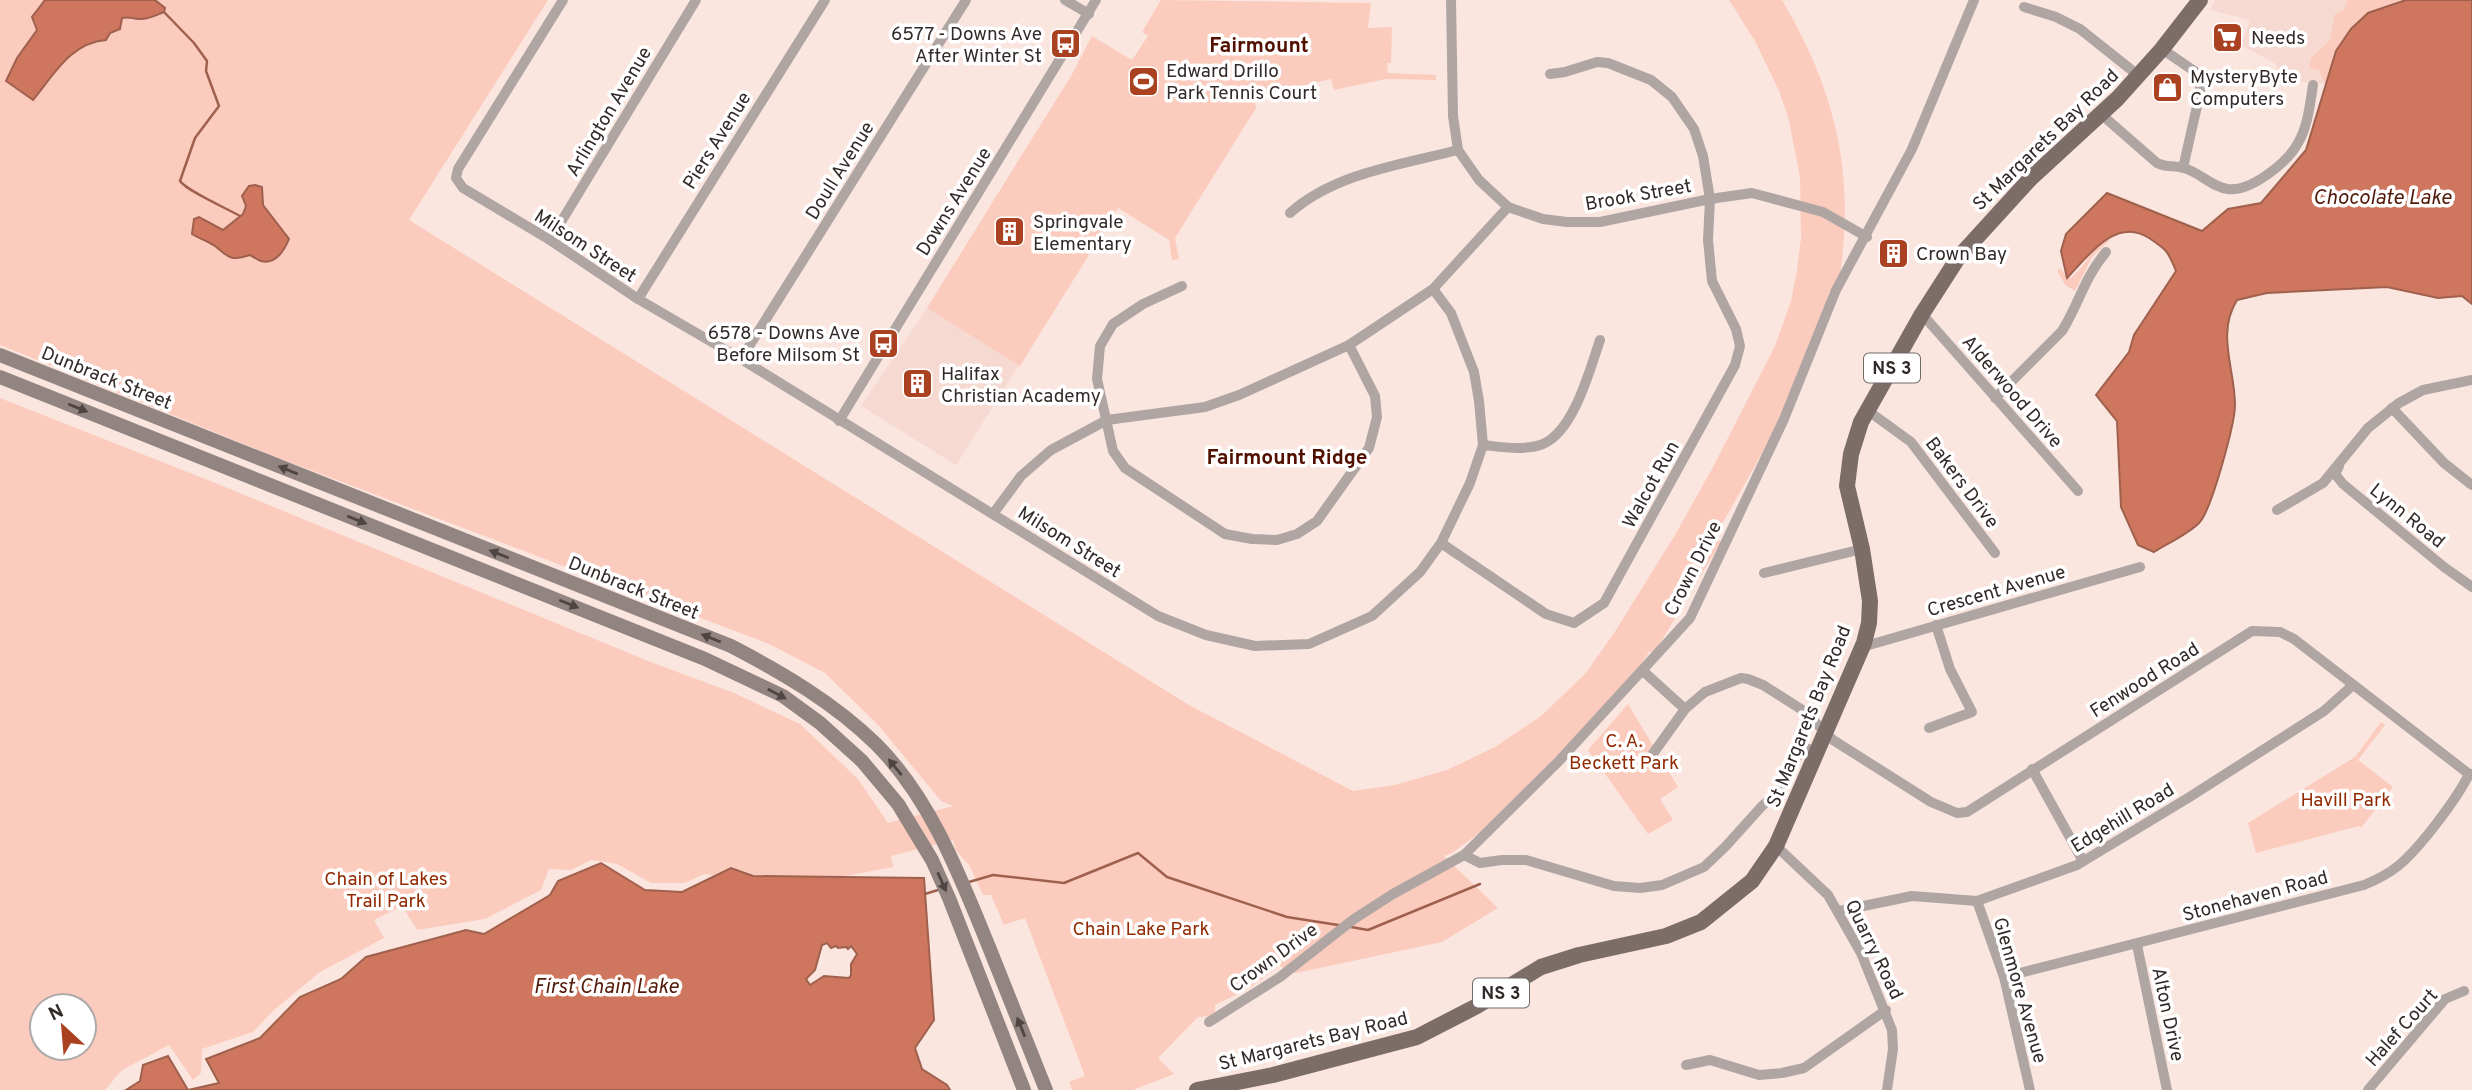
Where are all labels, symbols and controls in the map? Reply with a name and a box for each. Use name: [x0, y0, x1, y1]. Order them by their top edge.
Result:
supermarket icon: Needs: [2211, 20, 2245, 54]
place label: 6577 - Downs Ave After Winter St: [891, 23, 1042, 69]
bus stop icon: 6577 - Downs Ave After Winter St: [1048, 27, 1082, 61]
place label: Needs: [2251, 27, 2305, 51]
district label: Fairmount: [1209, 33, 1309, 60]
street label: Arlington Avenue: [562, 43, 658, 181]
place label: Edward Drillo Park Tennis Court: [1166, 60, 1317, 106]
sports icon: Edward Drillo Park Tennis Court: [1126, 64, 1160, 98]
street label: St Margarets Bay Road: [1968, 64, 2125, 217]
place label: MysteryByte Computers: [2190, 66, 2298, 112]
shop icon: MysteryByte Computers: [2150, 70, 2184, 104]
street label: Piers Avenue: [678, 88, 757, 194]
street label: Doull Avenue: [801, 118, 880, 225]
street label: Downs Avenue: [912, 143, 998, 261]
street label: Brook Street: [1583, 175, 1694, 217]
water label: Chocolate Lake: [2313, 185, 2452, 212]
street label: Milsom Street: [529, 205, 641, 289]
place label: Springvale Elementary: [1033, 211, 1132, 257]
building icon: Springvale Elementary: [993, 215, 1027, 249]
building icon: Crown Bay: [1876, 236, 1910, 270]
place label: Crown Bay: [1916, 243, 2007, 267]
place label: 6578 - Downs Ave Before Milsom St: [708, 322, 860, 368]
bus stop icon: 6578 - Downs Ave Before Milsom St: [866, 326, 900, 360]
street label: Alderwood Drive: [1956, 331, 2067, 454]
street label: Dunbrack Street: [37, 342, 175, 416]
road number: NS 3: [1864, 354, 1920, 382]
place label: Halifax Christian Academy: [941, 363, 1101, 409]
building icon: Halifax Christian Academy: [901, 367, 935, 401]
one-way arrow: [67, 402, 88, 413]
street label: Bakers Drive: [1919, 433, 2004, 534]
street label: Walcot Run: [1618, 437, 1686, 533]
district label: Fairmount Ridge: [1207, 445, 1368, 472]
one-way arrow: [277, 464, 298, 475]
street label: Lynn Road: [2364, 479, 2449, 554]
street label: Milsom Street: [1013, 501, 1125, 584]
one-way arrow: [347, 514, 368, 525]
street label: Crown Drive: [1660, 517, 1728, 620]
one-way arrow: [489, 548, 510, 559]
street label: Dunbrack Street: [564, 552, 702, 626]
street label: Crescent Avenue: [1925, 561, 2069, 623]
one-way arrow: [558, 599, 579, 610]
street label: St Margarets Bay Road: [1762, 622, 1857, 811]
one-way arrow: [700, 633, 721, 644]
street label: Fenwood Road: [2086, 638, 2204, 724]
one-way arrow: [768, 688, 787, 700]
park label: C. A. Beckett Park: [1569, 730, 1679, 776]
one-way arrow: [888, 759, 903, 776]
street label: Edgehill Road: [2067, 779, 2179, 859]
park label: Havill Park: [2301, 789, 2391, 813]
street label: Stonehaven Road: [2180, 866, 2331, 928]
park label: Chain of Lakes Trail Park: [324, 868, 448, 914]
one-way arrow: [936, 872, 948, 892]
street label: Quarry Road: [1839, 896, 1908, 1004]
street label: Glenmore Avenue: [1987, 915, 2051, 1066]
park label: Chain Lake Park: [1072, 918, 1210, 942]
street label: Crown Drive: [1225, 919, 1323, 999]
street label: Alton Drive: [2145, 965, 2189, 1064]
water label: First Chain Lake: [533, 974, 680, 1001]
road number: NS 3: [1473, 978, 1529, 1008]
street label: Halef Court: [2361, 984, 2444, 1072]
north arrow: [28, 992, 98, 1062]
text: N: [45, 1000, 68, 1027]
street label: St Margarets Bay Road: [1216, 1007, 1411, 1077]
one-way arrow: [1015, 1016, 1026, 1037]

